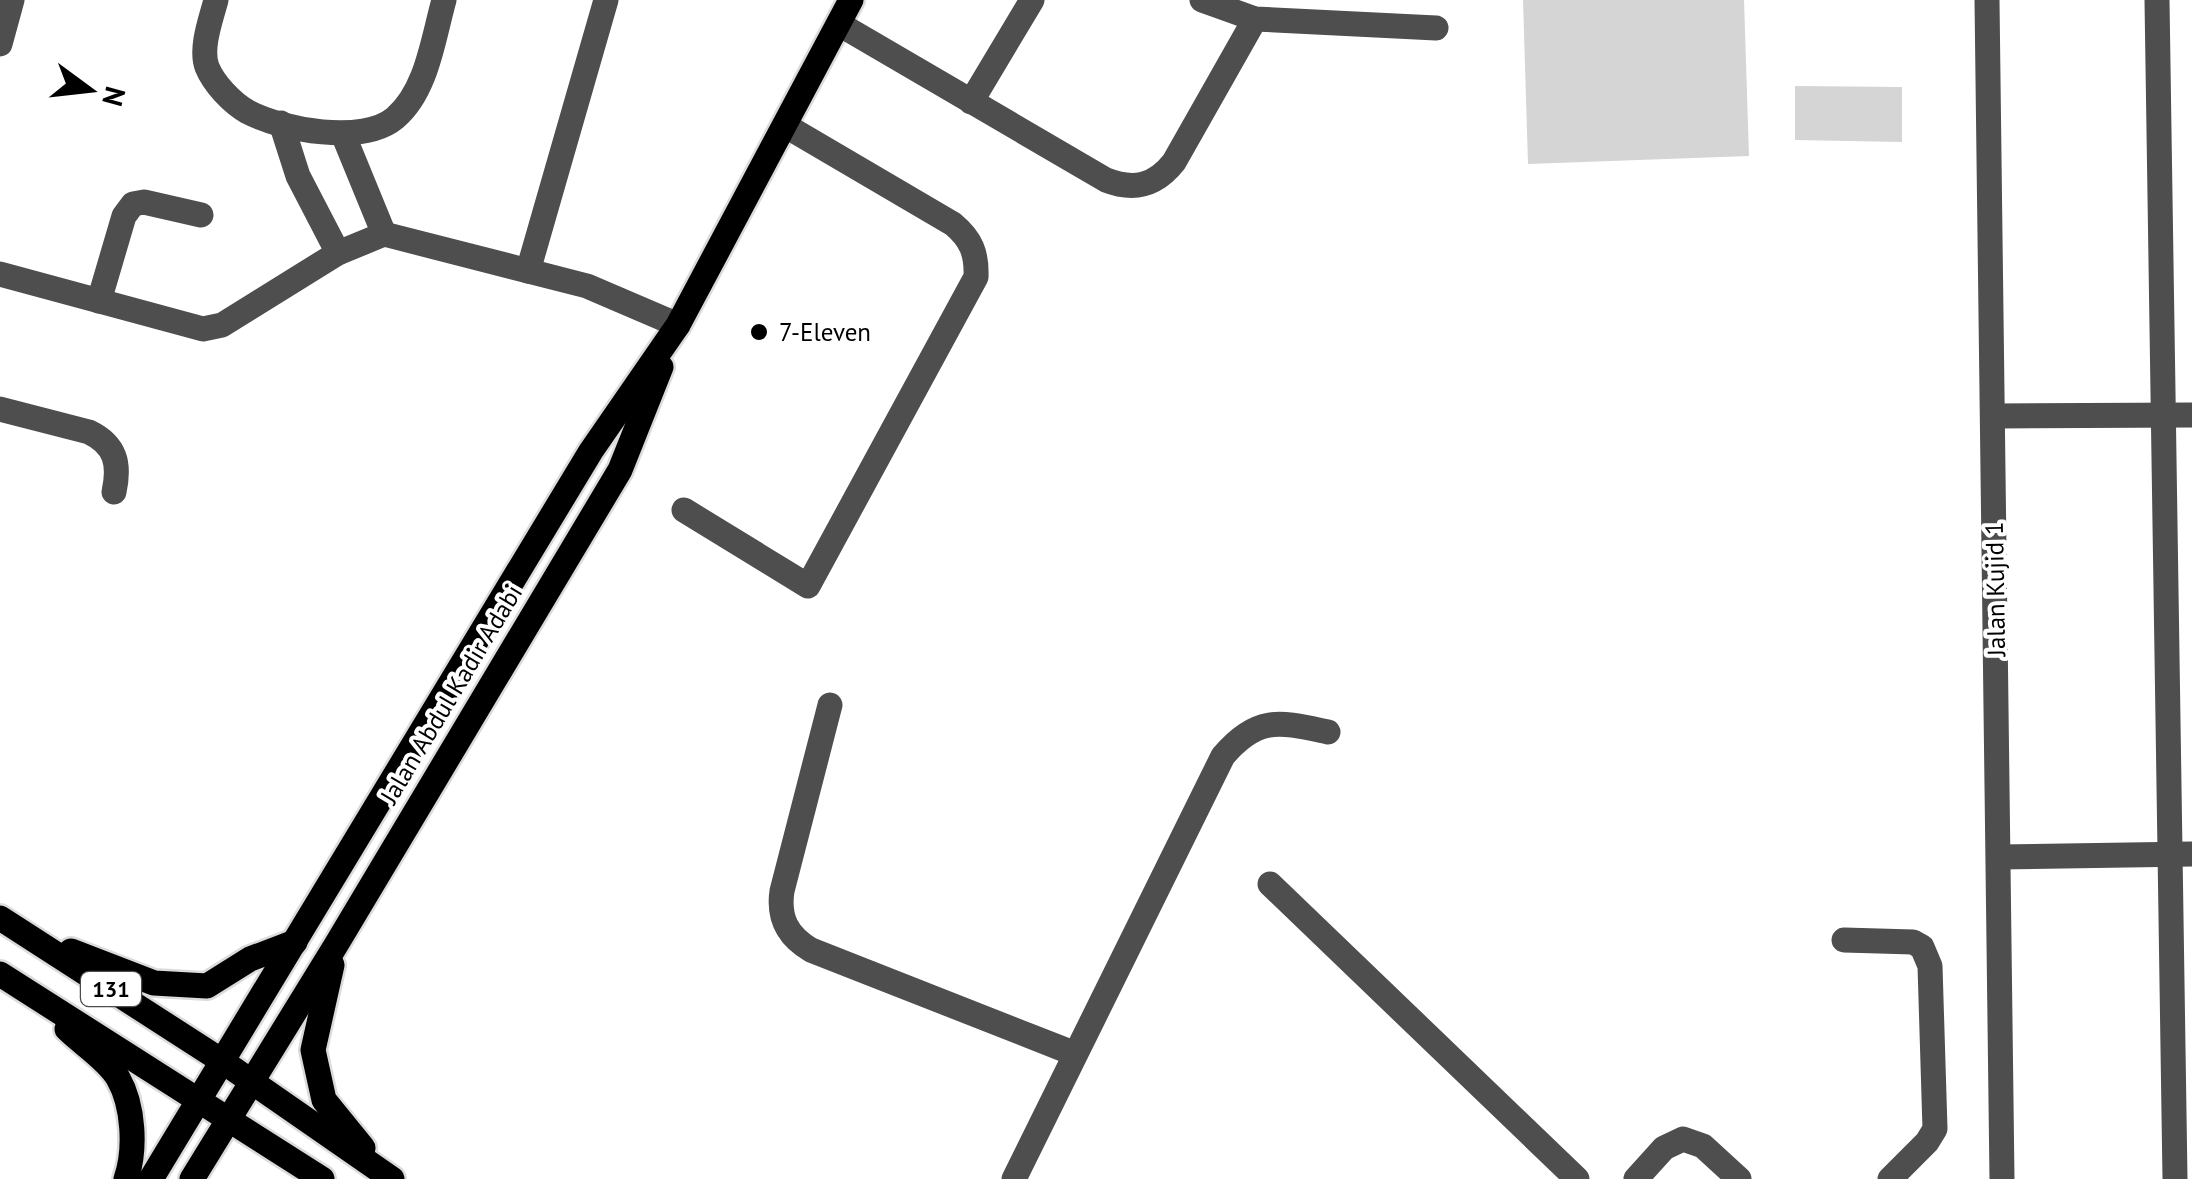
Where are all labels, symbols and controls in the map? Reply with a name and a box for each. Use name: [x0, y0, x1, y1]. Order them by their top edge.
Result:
north arrow: [40, 40, 140, 140]
text: N: [94, 83, 135, 110]
place label: 7-Eleven: [779, 316, 871, 348]
marker: 7-Eleven: [748, 321, 770, 343]
street label: Jalan Kujid 1: [1978, 521, 2012, 658]
street label: Jalan Abdul Kadir Adabi: [372, 579, 529, 810]
road number: 131: [81, 972, 141, 1006]

